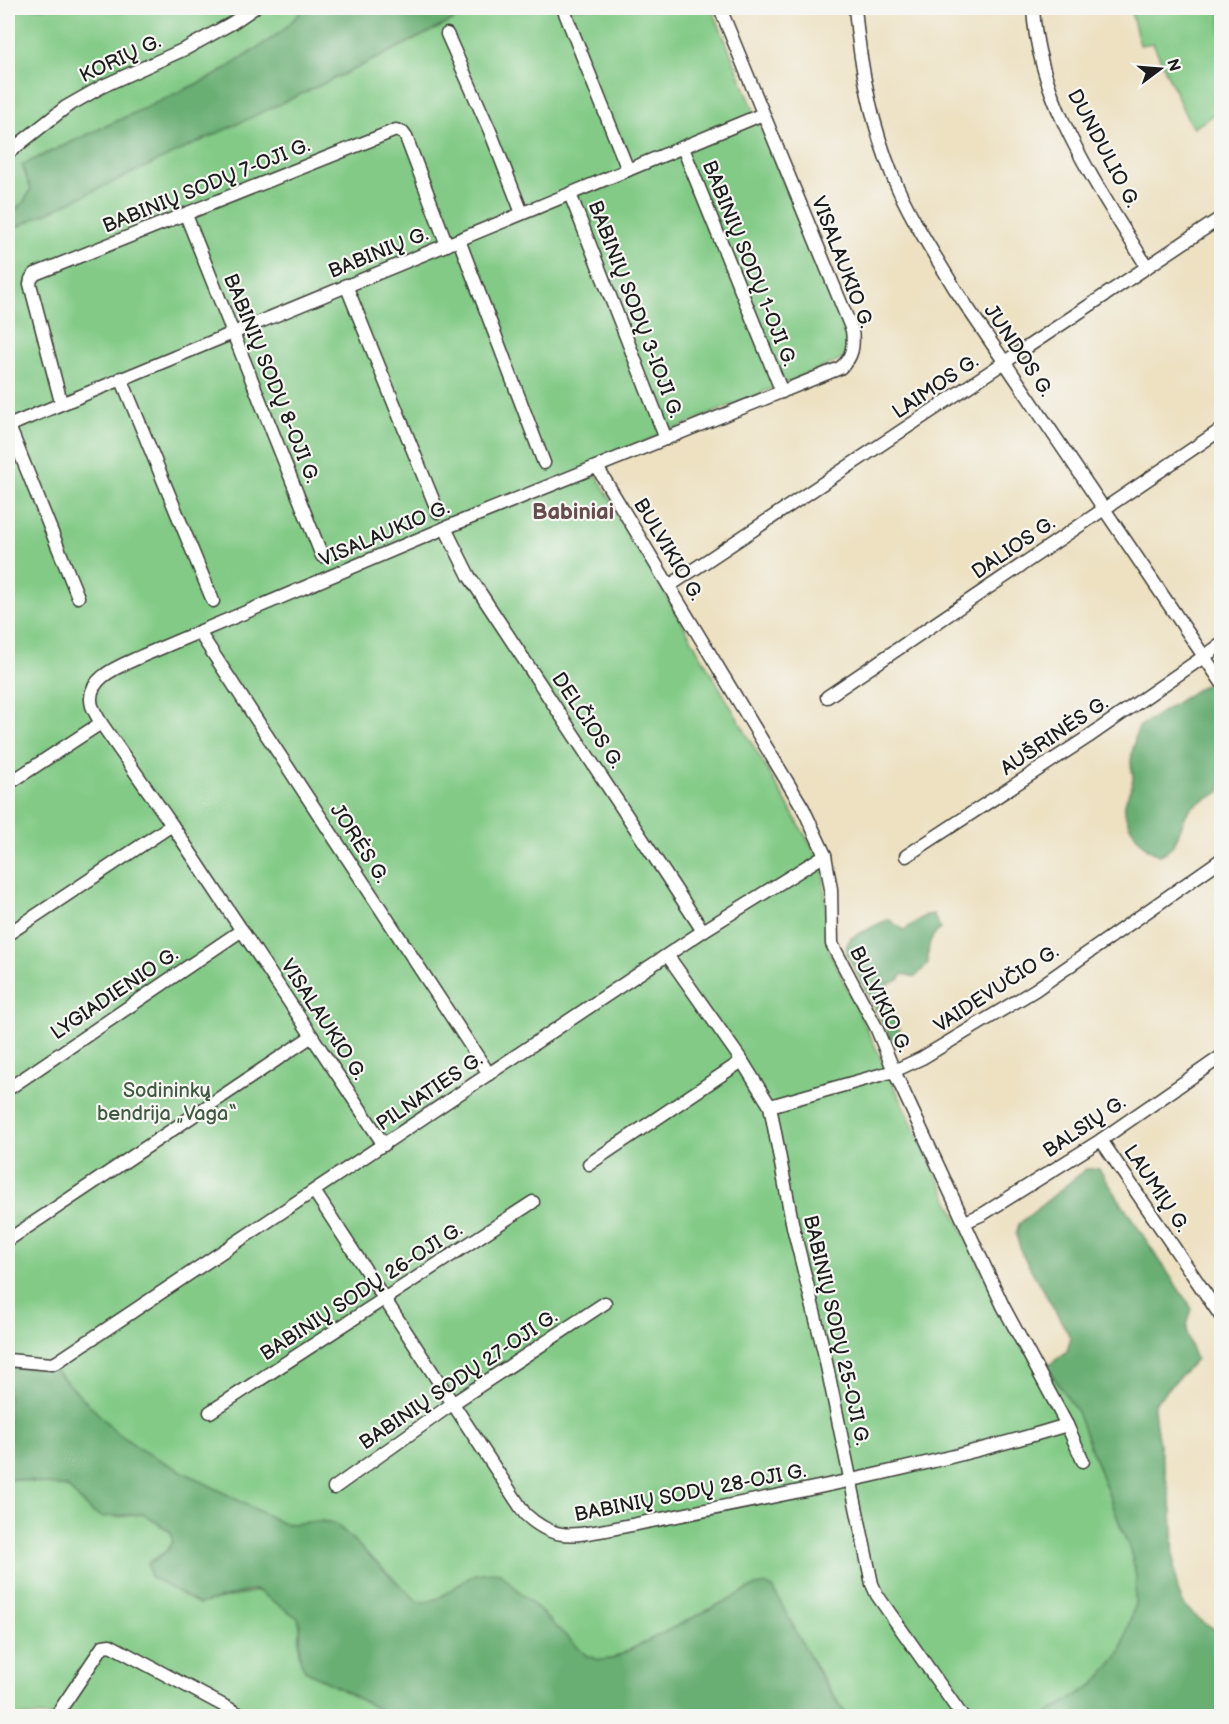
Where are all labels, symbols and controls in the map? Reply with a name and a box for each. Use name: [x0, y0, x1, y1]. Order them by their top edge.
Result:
street label: KORIŲ G.: [76, 30, 165, 88]
north arrow: [1130, 39, 1190, 99]
text: N: [1162, 57, 1184, 74]
street label: DUNDULIO G.: [1062, 85, 1144, 212]
street label: BABINIŲ SODŲ 7-OJI G.: [99, 133, 314, 239]
street label: BABINIŲ SODŲ 1-OJI G.: [697, 157, 801, 370]
street label: VISALAUKIO G.: [806, 193, 878, 332]
street label: BABINIŲ SODŲ 3-IOJI G.: [583, 197, 688, 421]
street label: BABINIŲ G.: [325, 222, 432, 284]
street label: BABINIŲ SODŲ 8-OJI G.: [218, 270, 324, 487]
street label: JUNDOS G.: [979, 300, 1058, 401]
street label: LAIMOS G.: [888, 349, 983, 424]
street label: BULVIKIO G.: [628, 494, 708, 605]
street label: VISALAUKIO G.: [316, 496, 453, 572]
district label: Babiniai: [532, 499, 614, 526]
street label: DALIOS G.: [967, 511, 1060, 584]
street label: DELČIOS G.: [546, 667, 630, 773]
street label: AUŠRINĖS G.: [996, 690, 1113, 781]
street label: JORĖS G.: [325, 799, 394, 888]
street label: VAIDEVUČIO G.: [929, 938, 1063, 1038]
street label: LYGIADIENIO G.: [46, 942, 183, 1045]
street label: BULVIKIO G.: [844, 942, 916, 1057]
street label: VISALAUKIO G.: [275, 955, 371, 1085]
street label: PILNATIES G.: [372, 1047, 487, 1136]
park label: Sodininkų bendrija „Vaga“: [97, 1079, 237, 1126]
street label: BALSIŲ G.: [1039, 1090, 1130, 1163]
street label: LAUMIŲ G.: [1118, 1140, 1194, 1237]
street label: BABINIŲ SODŲ 25-OJI G.: [798, 1213, 874, 1448]
street label: BABINIŲ SODŲ 26-OJI G.: [256, 1217, 467, 1366]
street label: BABINIŲ SODŲ 27-OJI G.: [355, 1304, 562, 1455]
street label: BABINIŲ SODŲ 28-OJI G.: [572, 1459, 808, 1527]

